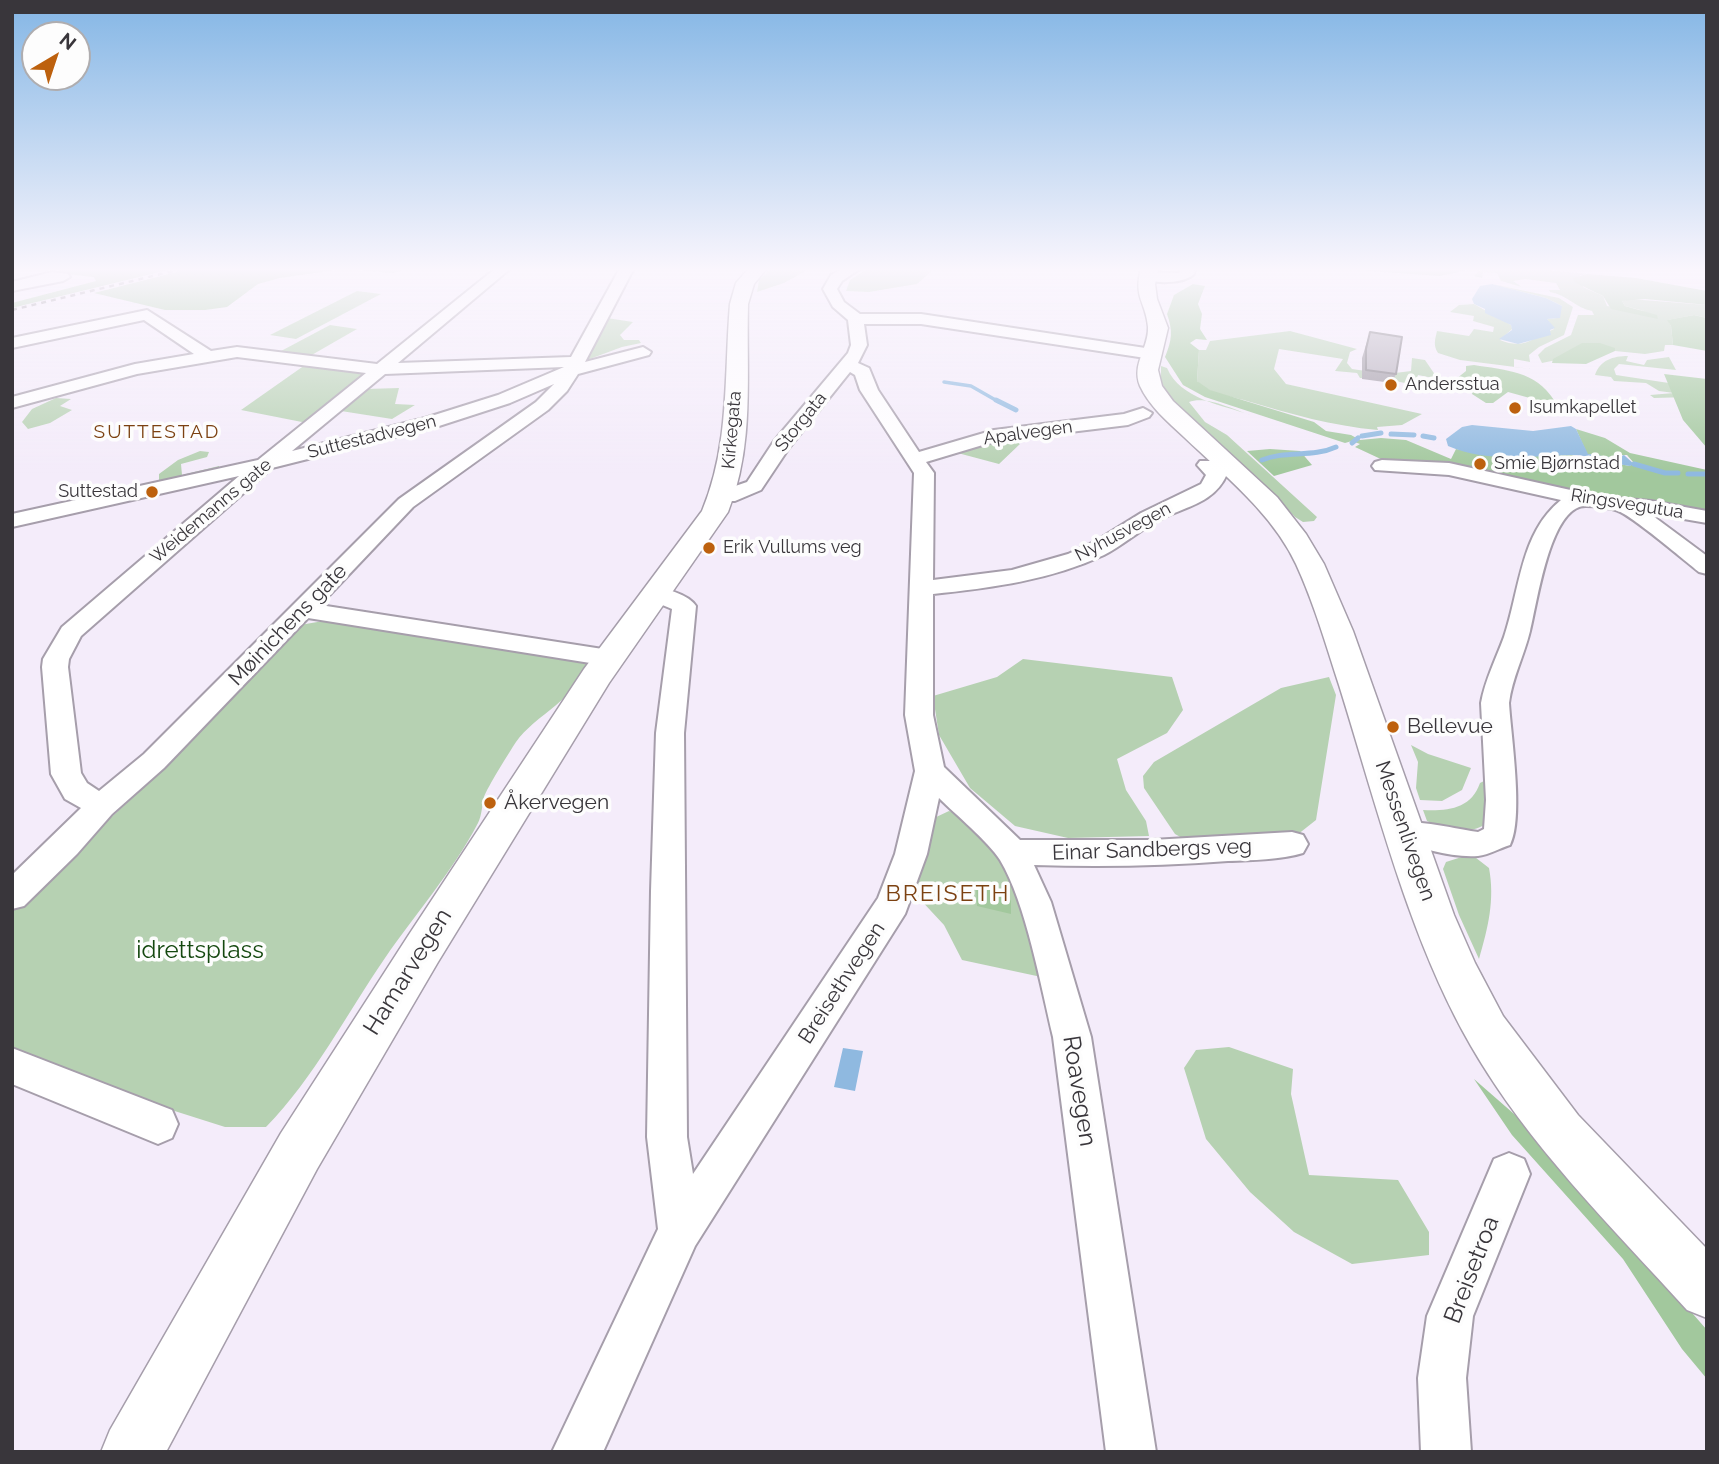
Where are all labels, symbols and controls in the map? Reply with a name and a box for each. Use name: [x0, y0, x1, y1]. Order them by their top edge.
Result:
north arrow: [21, 21, 91, 91]
text: N: [55, 28, 81, 54]
place label: Andersstua: [1405, 374, 1500, 396]
marker: Andersstua: [1383, 377, 1399, 393]
street label: Storgata: [771, 388, 831, 456]
street label: Kirkegata: [718, 390, 746, 470]
place label: Isumkapellet: [1529, 397, 1637, 419]
marker: Isumkapellet: [1507, 400, 1523, 416]
street label: Suttestadvegen: [305, 411, 439, 463]
street label: Apalvegen: [982, 416, 1074, 450]
district label: SUTTESTAD: [95, 421, 219, 443]
place label: Smie Bjørnstad: [1494, 453, 1620, 475]
street label: Weidemanns gate: [146, 454, 276, 568]
marker: Smie Bjørnstad: [1472, 456, 1488, 472]
place label: Suttestad: [58, 481, 138, 503]
marker: Suttestad: [144, 484, 160, 500]
street label: Ringsvegutua: [1569, 484, 1685, 524]
street label: Nyhusvegen: [1071, 498, 1175, 566]
place label: Erik Vullums veg: [723, 537, 862, 559]
marker: Erik Vullums veg: [701, 540, 717, 556]
street label: Møinichens gate: [224, 559, 352, 691]
place label: Bellevue: [1407, 714, 1493, 740]
marker: Bellevue: [1385, 719, 1401, 735]
street label: Messenlivegen: [1369, 758, 1441, 904]
place label: Åkervegen: [504, 790, 609, 816]
marker: Åkervegen: [482, 795, 498, 811]
street label: Einar Sandbergs veg: [1052, 834, 1252, 866]
district label: BREISETH: [886, 880, 1010, 908]
street label: Hamarvegen: [358, 903, 458, 1041]
street label: Breisethvegen: [793, 917, 891, 1049]
park label: idrettsplass: [136, 937, 264, 965]
street label: Roavegen: [1056, 1034, 1102, 1148]
street label: Breisetroa: [1438, 1212, 1506, 1328]

